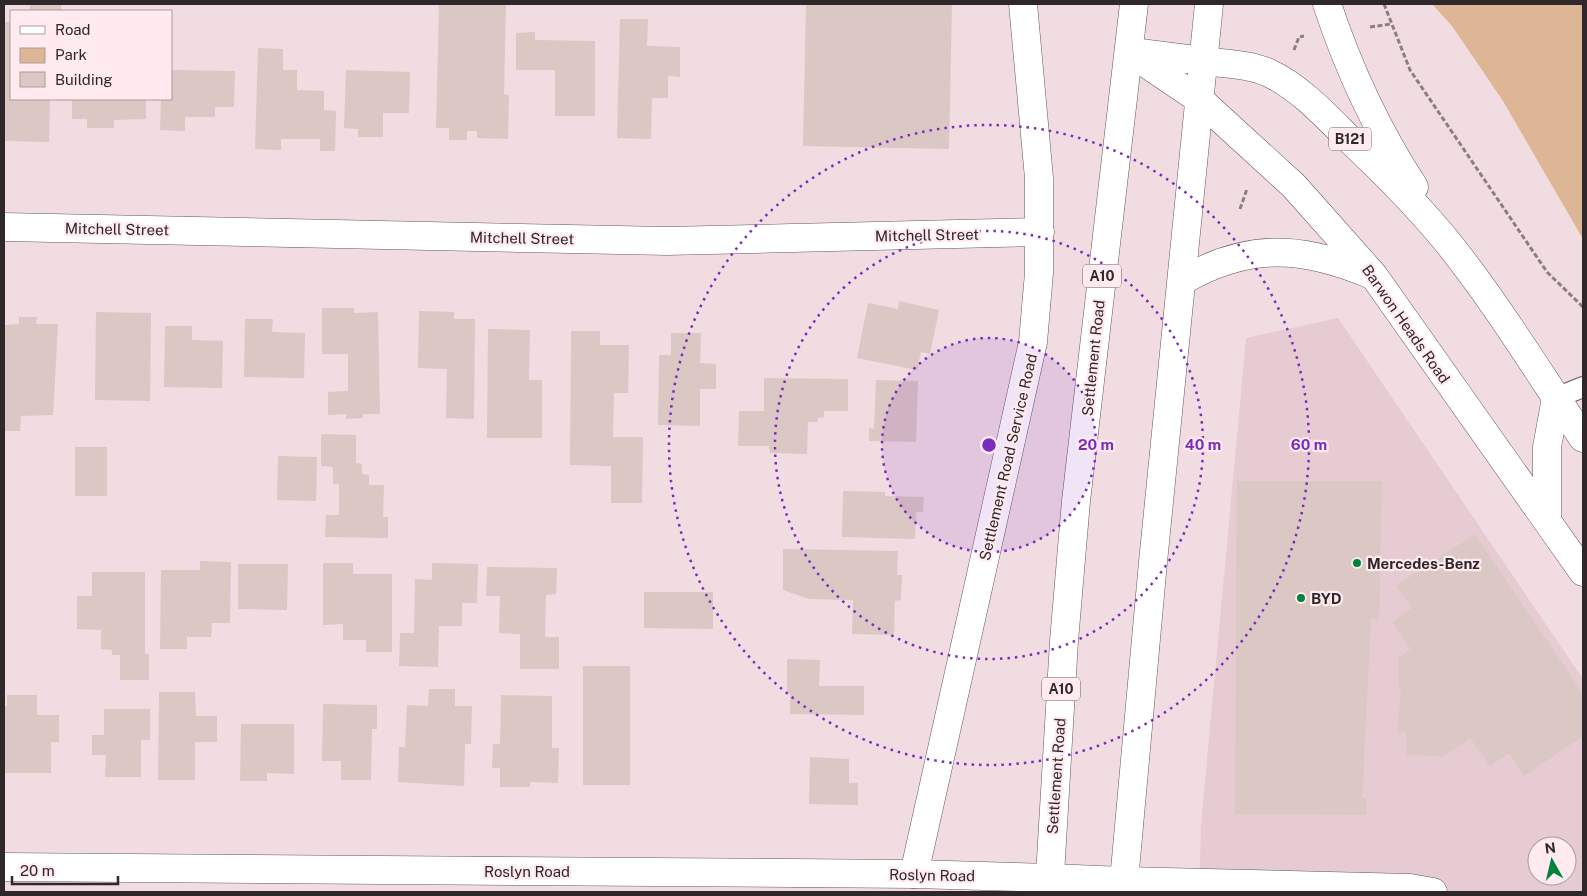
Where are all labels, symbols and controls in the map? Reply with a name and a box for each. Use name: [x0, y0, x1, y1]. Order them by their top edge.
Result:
legend: [10, 10, 172, 100]
text: Road: [55, 21, 91, 38]
text: Park: [55, 46, 87, 63]
text: Building: [55, 71, 113, 88]
road number: B121: [1329, 128, 1371, 150]
street label: Mitchell Street: [65, 220, 169, 238]
street label: Mitchell Street: [875, 226, 979, 244]
street label: Mitchell Street: [470, 229, 574, 247]
street label: Barwon Heads Road: [1359, 262, 1453, 386]
road number: A10: [1083, 264, 1121, 288]
street label: Settlement Road: [1078, 299, 1108, 417]
street label: Settlement Road Service Road: [976, 352, 1040, 562]
centre of rings: [980, 436, 998, 454]
text: 20 m: [1078, 436, 1114, 453]
text: 40 m: [1185, 436, 1221, 453]
text: 60 m: [1291, 436, 1327, 453]
place label: Mercedes-Benz: [1367, 555, 1480, 572]
marker: Mercedes-Benz: [1351, 557, 1363, 569]
place label: BYD: [1311, 590, 1342, 607]
marker: BYD: [1295, 592, 1307, 604]
road number: A10: [1042, 678, 1080, 701]
street label: Settlement Road: [1043, 717, 1069, 835]
north arrow: [1527, 836, 1577, 886]
text: N: [1544, 839, 1557, 857]
scale bar: [12, 854, 119, 886]
text: 20 m: [20, 862, 55, 879]
street label: Roslyn Road: [484, 863, 570, 880]
street label: Roslyn Road: [889, 866, 975, 884]

